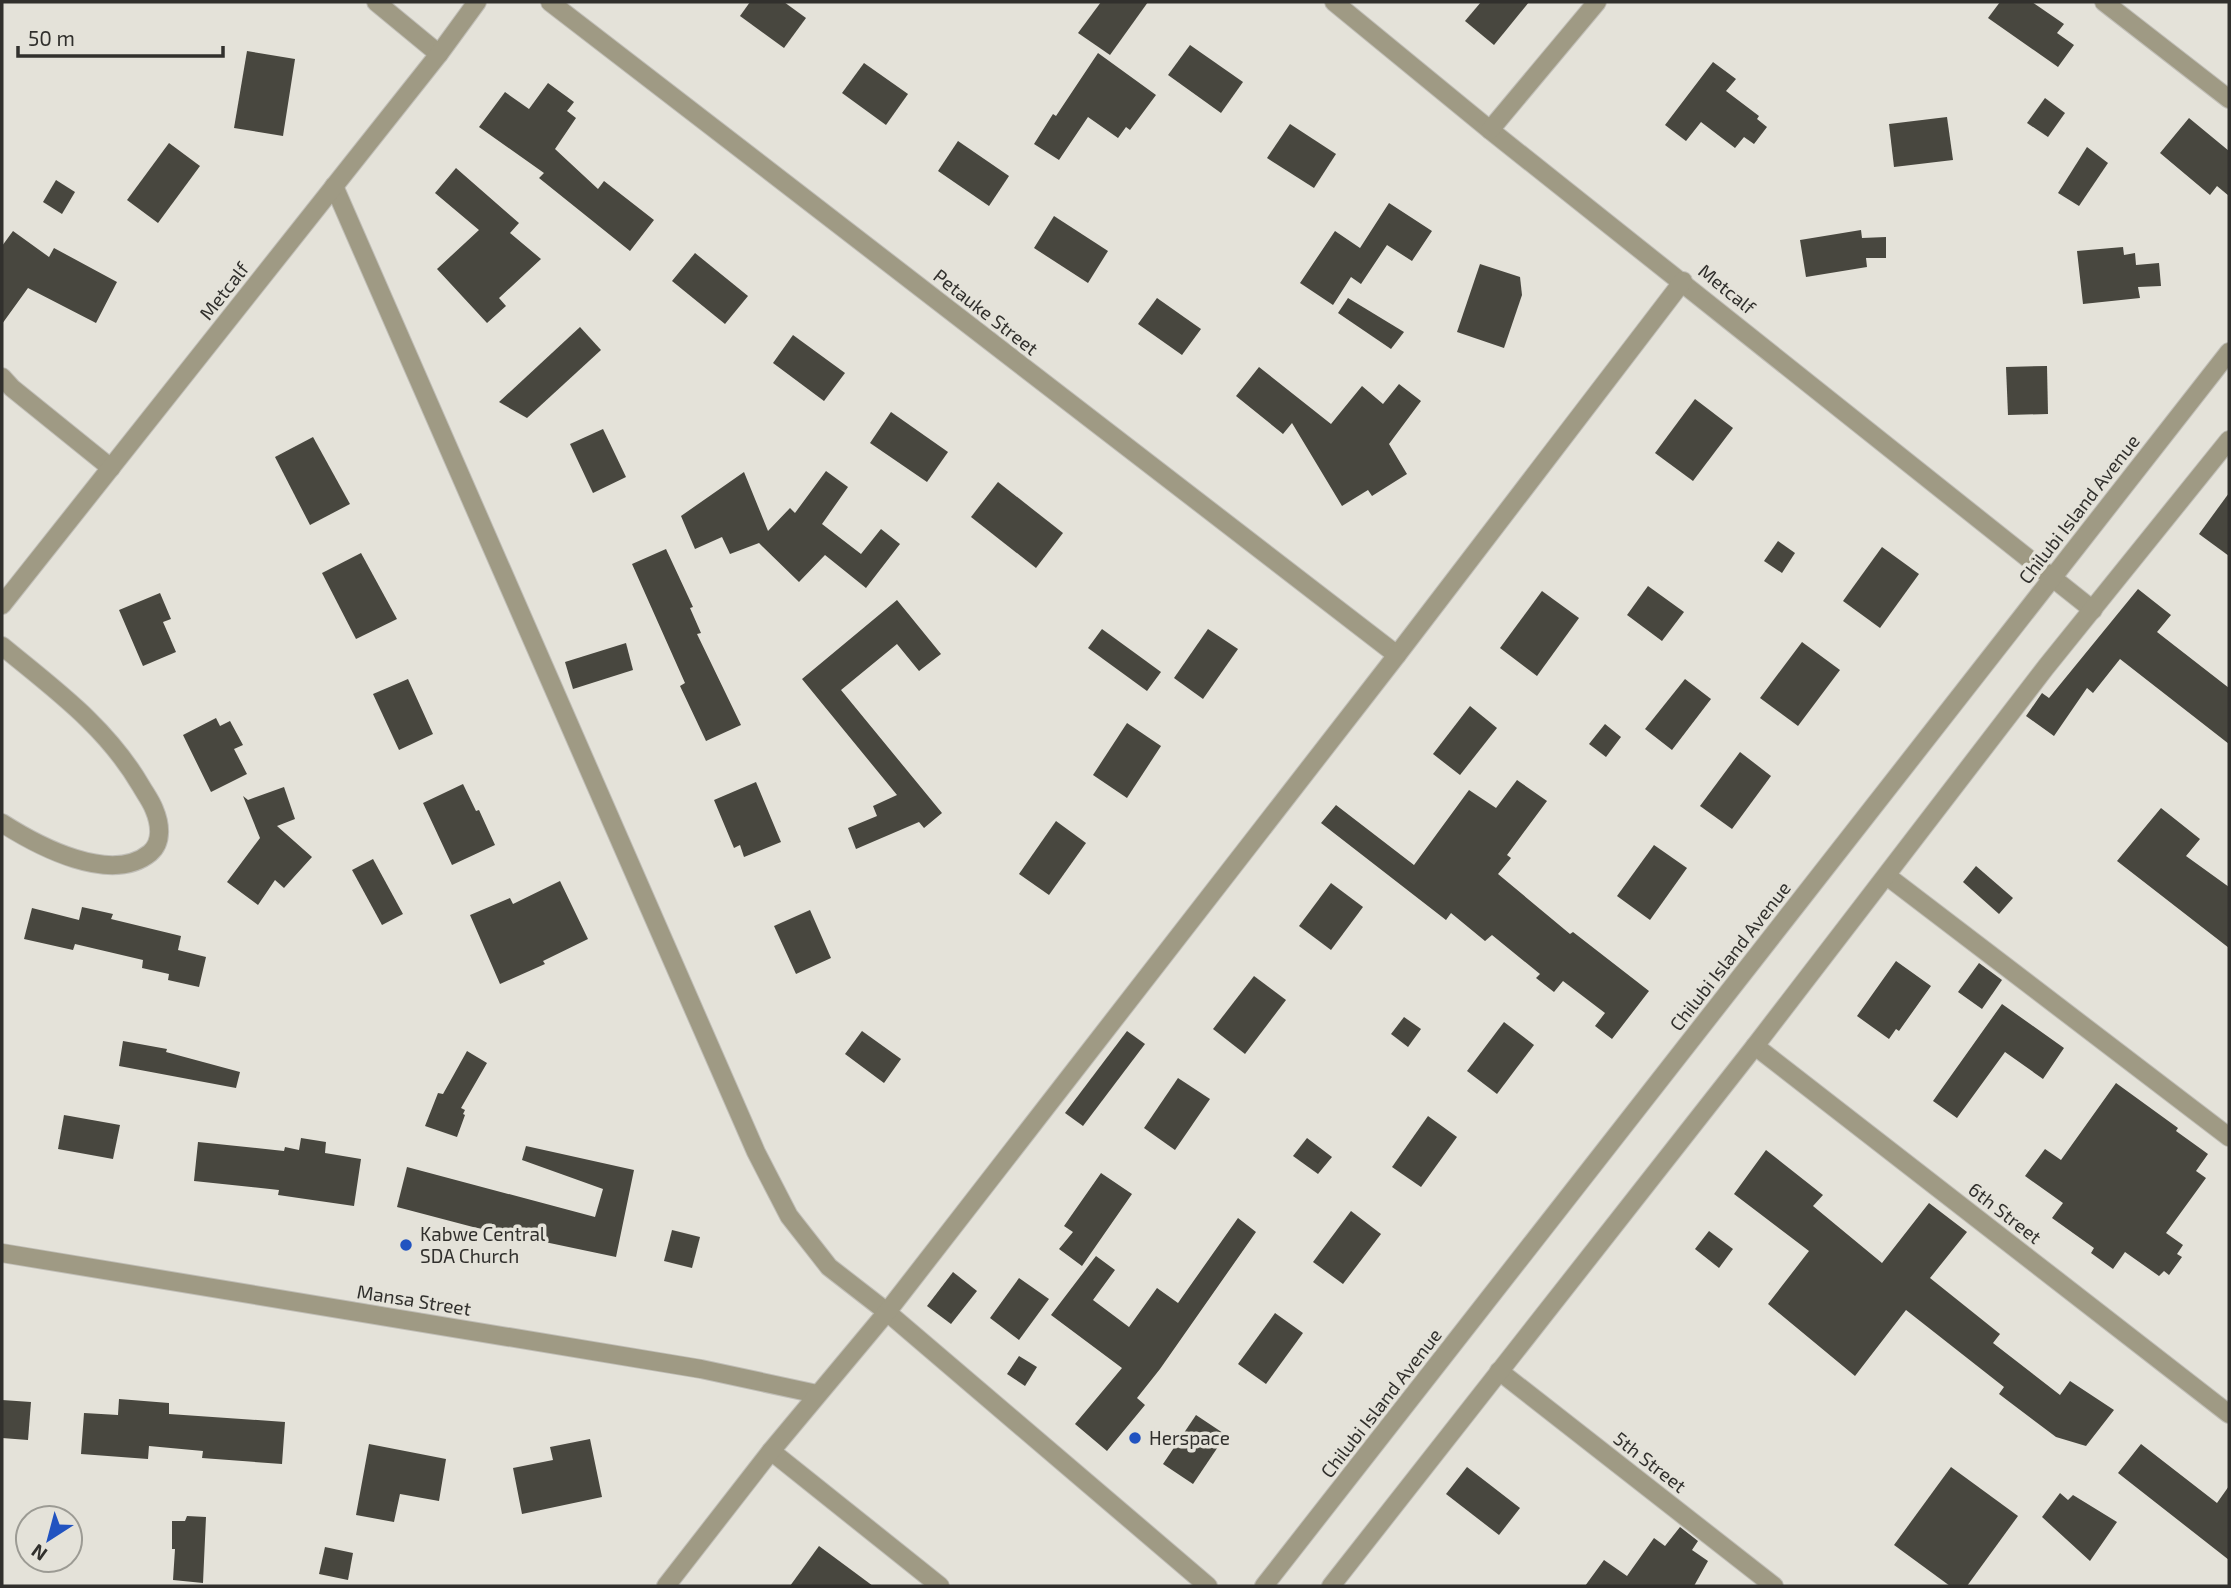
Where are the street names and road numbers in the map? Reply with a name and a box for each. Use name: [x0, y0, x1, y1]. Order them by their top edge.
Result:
street label: Metcalf: [194, 257, 254, 324]
street label: Metcalf: [1694, 259, 1761, 319]
street label: Petauke Street: [929, 264, 1043, 360]
street label: Chilubi Island Avenue: [2013, 430, 2144, 588]
street label: Chilubi Island Avenue: [1664, 877, 1795, 1035]
street label: 6th Street: [1964, 1177, 2046, 1248]
street label: Mansa Street: [355, 1279, 473, 1320]
street label: Chilubi Island Avenue: [1315, 1324, 1446, 1482]
street label: 5th Street: [1610, 1426, 1691, 1497]

